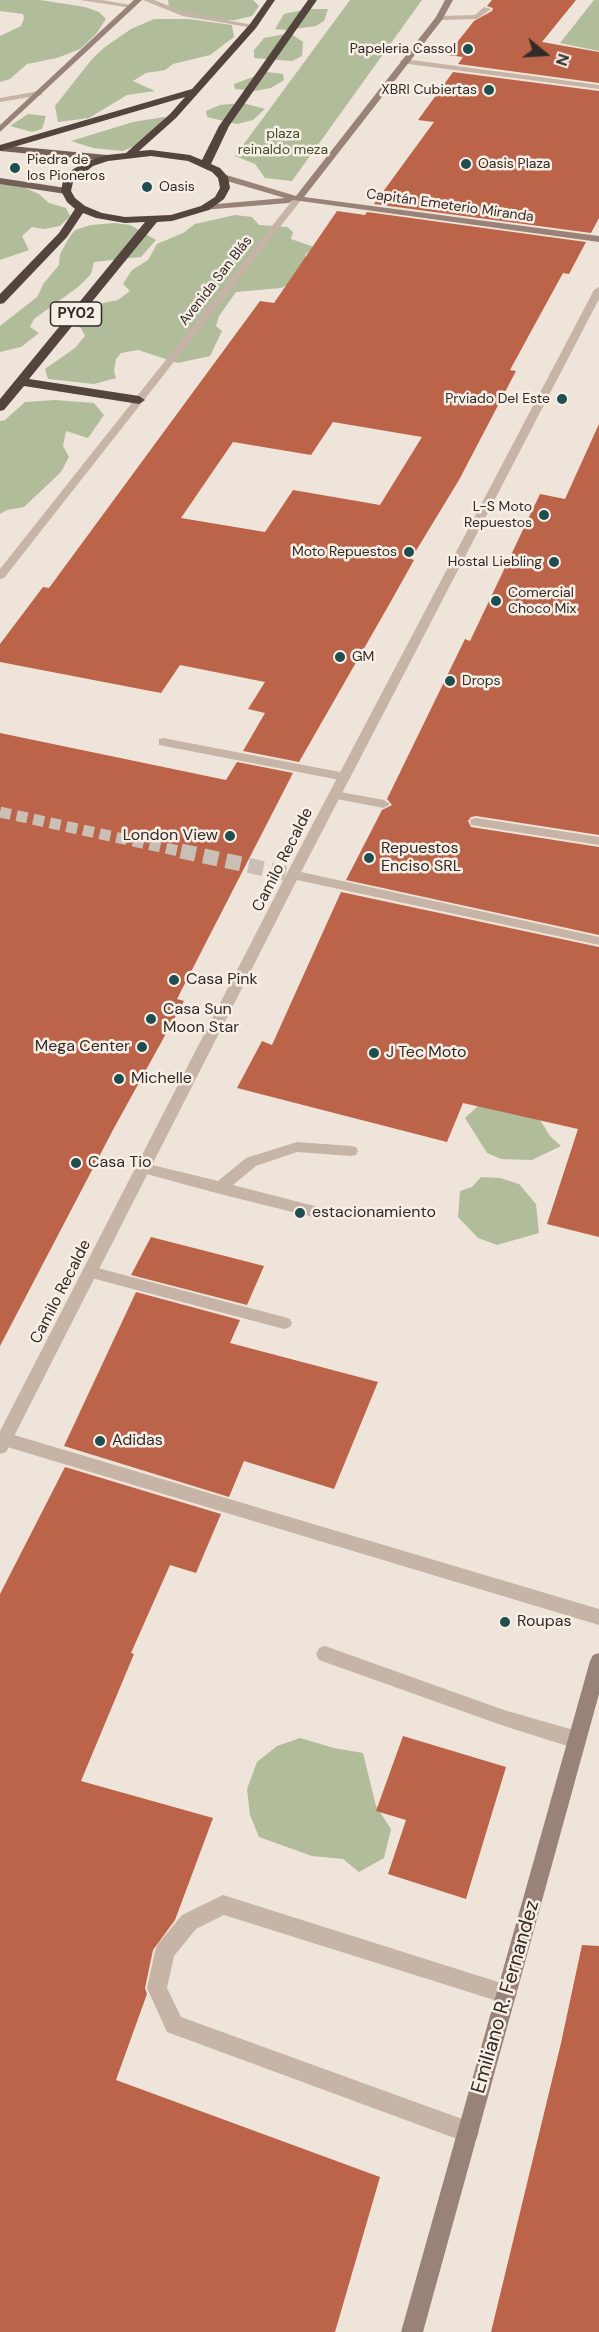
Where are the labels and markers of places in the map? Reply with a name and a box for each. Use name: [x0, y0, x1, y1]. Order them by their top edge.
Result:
place label: Papeleria Cassol: [350, 41, 456, 57]
marker: Papeleria Cassol: [461, 42, 475, 56]
place label: XBRI Cubiertas: [381, 82, 477, 98]
marker: XBRI Cubiertas: [482, 83, 496, 97]
place label: Piedra de los Pioneros: [27, 152, 105, 184]
place label: Oasis Plaza: [478, 156, 550, 172]
marker: Oasis Plaza: [459, 157, 473, 171]
marker: Piedra de los Pioneros: [8, 161, 22, 175]
place label: Oasis: [159, 179, 195, 195]
marker: Oasis: [140, 180, 154, 194]
place label: Prviado Del Este: [445, 391, 550, 407]
marker: Prviado Del Este: [555, 392, 569, 406]
place label: L-S Moto Repuestos: [464, 499, 532, 532]
marker: L-S Moto Repuestos: [537, 508, 551, 522]
place label: Moto Repuestos: [292, 544, 397, 560]
marker: Moto Repuestos: [402, 545, 416, 559]
place label: Hostal Liebling: [448, 554, 542, 570]
marker: Hostal Liebling: [547, 555, 561, 569]
place label: Comercial Choco Mix: [508, 585, 577, 618]
marker: Comercial Choco Mix: [489, 594, 503, 608]
place label: GM: [352, 649, 374, 665]
marker: GM: [333, 650, 347, 664]
place label: Drops: [462, 673, 501, 689]
marker: Drops: [443, 674, 457, 688]
place label: London View: [123, 826, 218, 846]
marker: London View: [223, 829, 237, 843]
place label: Repuestos Enciso SRL: [381, 839, 461, 877]
marker: Repuestos Enciso SRL: [362, 851, 376, 865]
place label: Casa Pink: [186, 970, 258, 990]
marker: Casa Pink: [167, 973, 181, 987]
place label: Casa Sun Moon Star: [163, 1000, 239, 1038]
marker: Casa Sun Moon Star: [144, 1012, 158, 1026]
place label: Mega Center: [35, 1037, 130, 1057]
marker: Mega Center: [135, 1040, 149, 1054]
place label: J Tec Moto: [386, 1043, 466, 1063]
marker: J Tec Moto: [367, 1046, 381, 1060]
place label: Michelle: [131, 1069, 192, 1089]
marker: Michelle: [112, 1072, 126, 1086]
place label: Casa Tio: [88, 1153, 151, 1173]
marker: Casa Tio: [69, 1156, 83, 1170]
place label: estacionamiento: [312, 1203, 436, 1223]
marker: estacionamiento: [293, 1206, 307, 1220]
place label: Adidas: [112, 1431, 163, 1451]
marker: Adidas: [93, 1434, 107, 1448]
place label: Roupas: [517, 1612, 571, 1632]
marker: Roupas: [498, 1615, 512, 1629]

